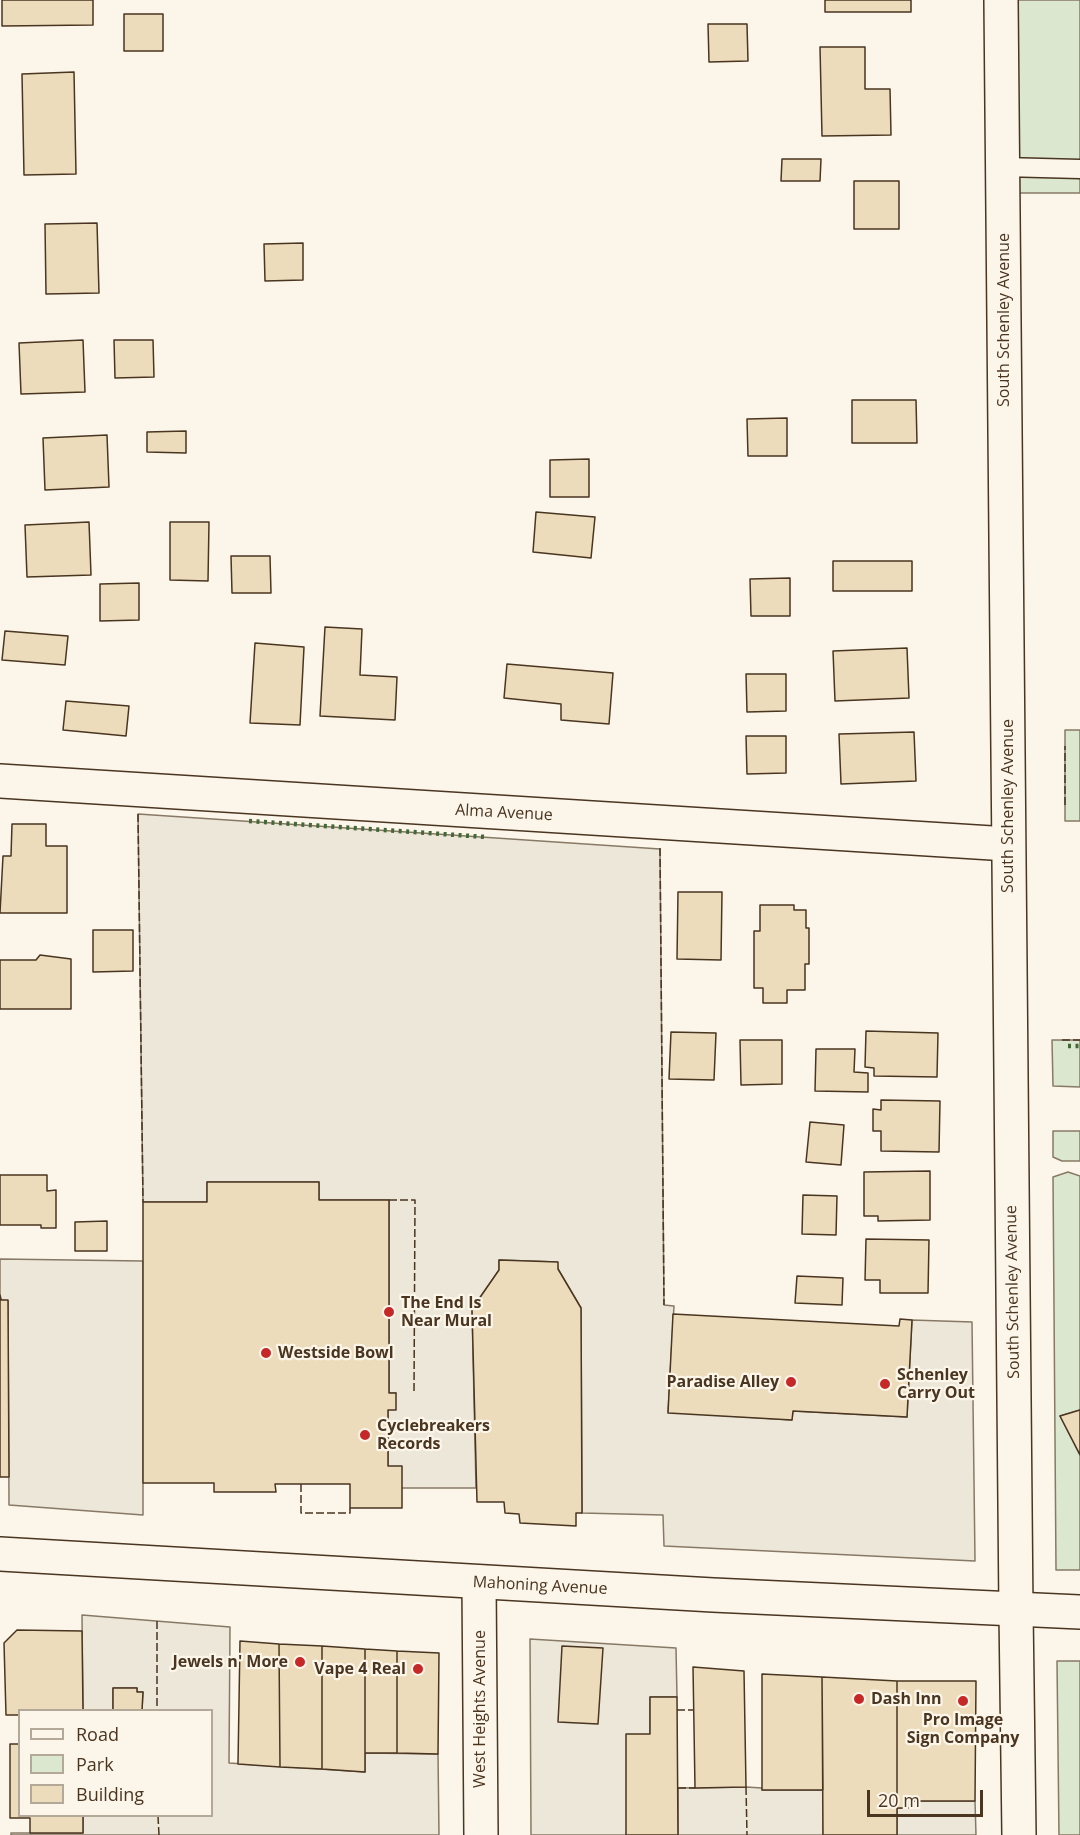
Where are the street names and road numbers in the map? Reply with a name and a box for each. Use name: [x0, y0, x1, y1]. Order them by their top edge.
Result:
street label: South Schenley Avenue: [994, 233, 1014, 407]
street label: South Schenley Avenue: [998, 719, 1018, 893]
street label: Alma Avenue: [455, 801, 553, 825]
street label: South Schenley Avenue: [1002, 1205, 1024, 1379]
street label: Mahoning Avenue: [472, 1573, 608, 1599]
street label: West Heights Avenue: [470, 1630, 490, 1788]

